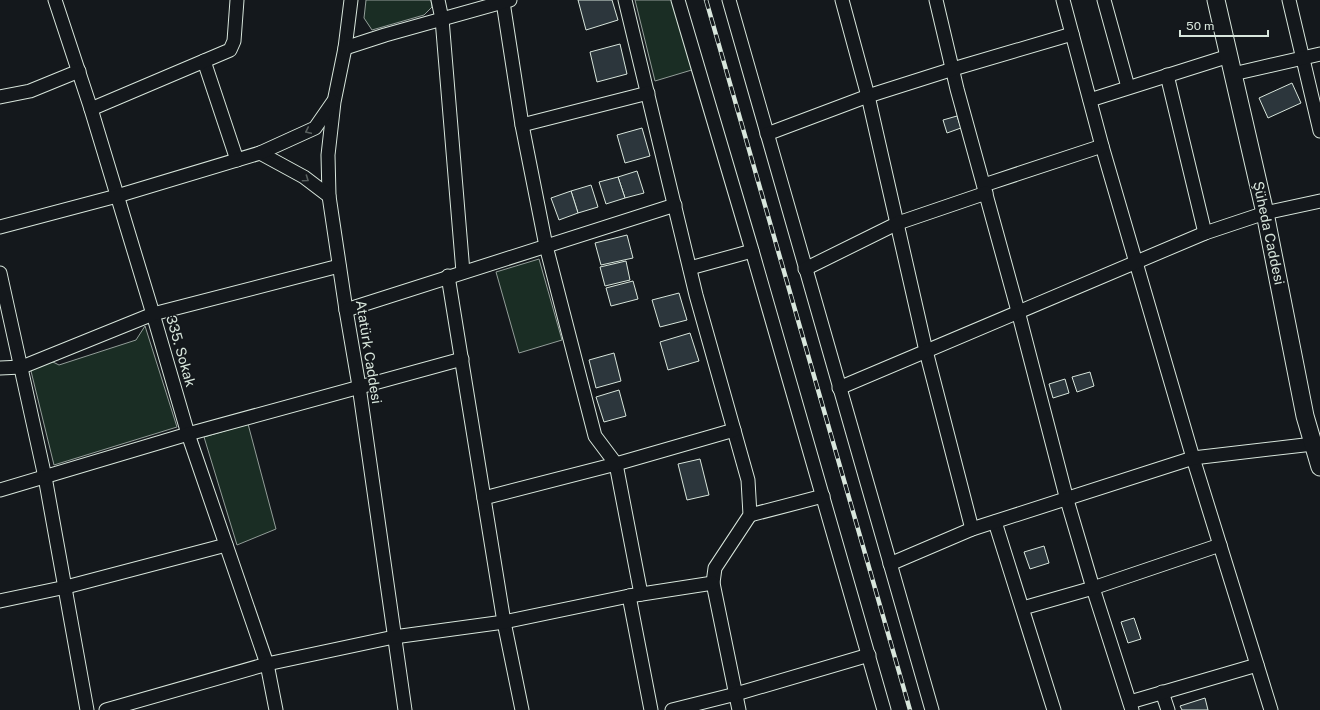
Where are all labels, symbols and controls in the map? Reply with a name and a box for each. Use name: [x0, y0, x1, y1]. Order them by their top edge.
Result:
scale bar: [1180, 12, 1268, 38]
text: 50 m: [1186, 19, 1214, 33]
one-way arrow: [305, 126, 313, 134]
one-way arrow: [302, 174, 309, 181]
street label: Şüheda Caddesi: [1250, 180, 1288, 286]
street label: Atatürk Caddesi: [353, 299, 385, 405]
street label: 335. Sokak: [163, 313, 199, 389]

